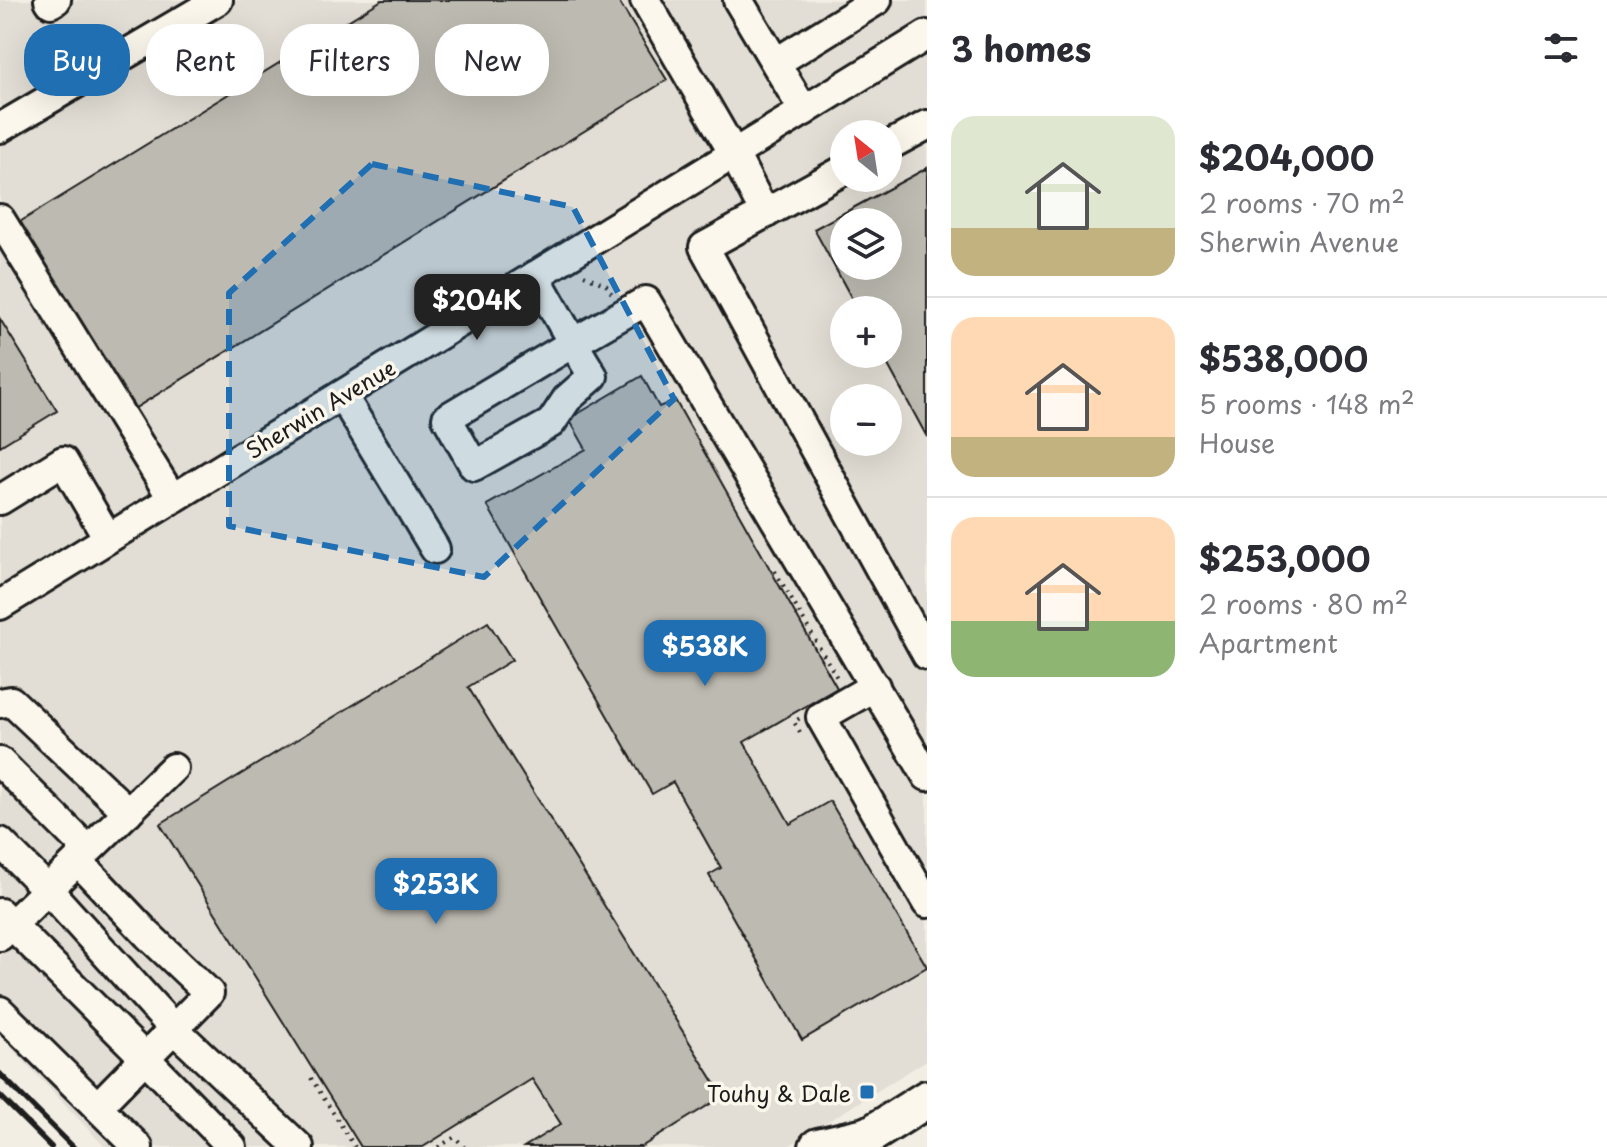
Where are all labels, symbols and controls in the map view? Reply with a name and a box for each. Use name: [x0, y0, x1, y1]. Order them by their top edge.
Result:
text: 3 homes: [951, 22, 1091, 74]
chip: Buy: [24, 24, 130, 96]
chip: Rent: [146, 24, 264, 96]
chip: Filters: [280, 24, 419, 96]
chip: New: [435, 24, 549, 96]
icon: filters: [1539, 26, 1583, 70]
north arrow: [830, 120, 902, 192]
map controls: [830, 120, 902, 456]
text: $204,000: [1199, 131, 1374, 183]
icon: home: [1015, 148, 1111, 244]
text: 2 rooms · 70 m²: [1199, 183, 1405, 222]
button: layers: [830, 208, 902, 280]
text: Sherwin Avenue: [1199, 222, 1399, 261]
pin: $204K: [421, 274, 533, 342]
text: $204K: [432, 280, 522, 319]
button: +: [830, 296, 902, 368]
text: $538,000: [1199, 332, 1368, 384]
icon: home: [1015, 349, 1111, 445]
street label: Sherwin Avenue: [239, 350, 401, 466]
button: −: [830, 384, 902, 456]
text: 5 rooms · 148 m²: [1199, 384, 1415, 423]
text: House: [1199, 423, 1275, 462]
text: $253,000: [1199, 532, 1370, 584]
icon: home: [1015, 549, 1111, 645]
text: 2 rooms · 80 m²: [1199, 584, 1408, 623]
pin: $538K: [649, 620, 761, 688]
text: Apartment: [1199, 623, 1338, 662]
text: $538K: [662, 626, 748, 665]
pin: $253K: [380, 858, 492, 926]
text: $253K: [393, 864, 479, 903]
place label: Touhy & Dale: [707, 1076, 851, 1109]
marker: Touhy & Dale: [858, 1083, 876, 1101]

